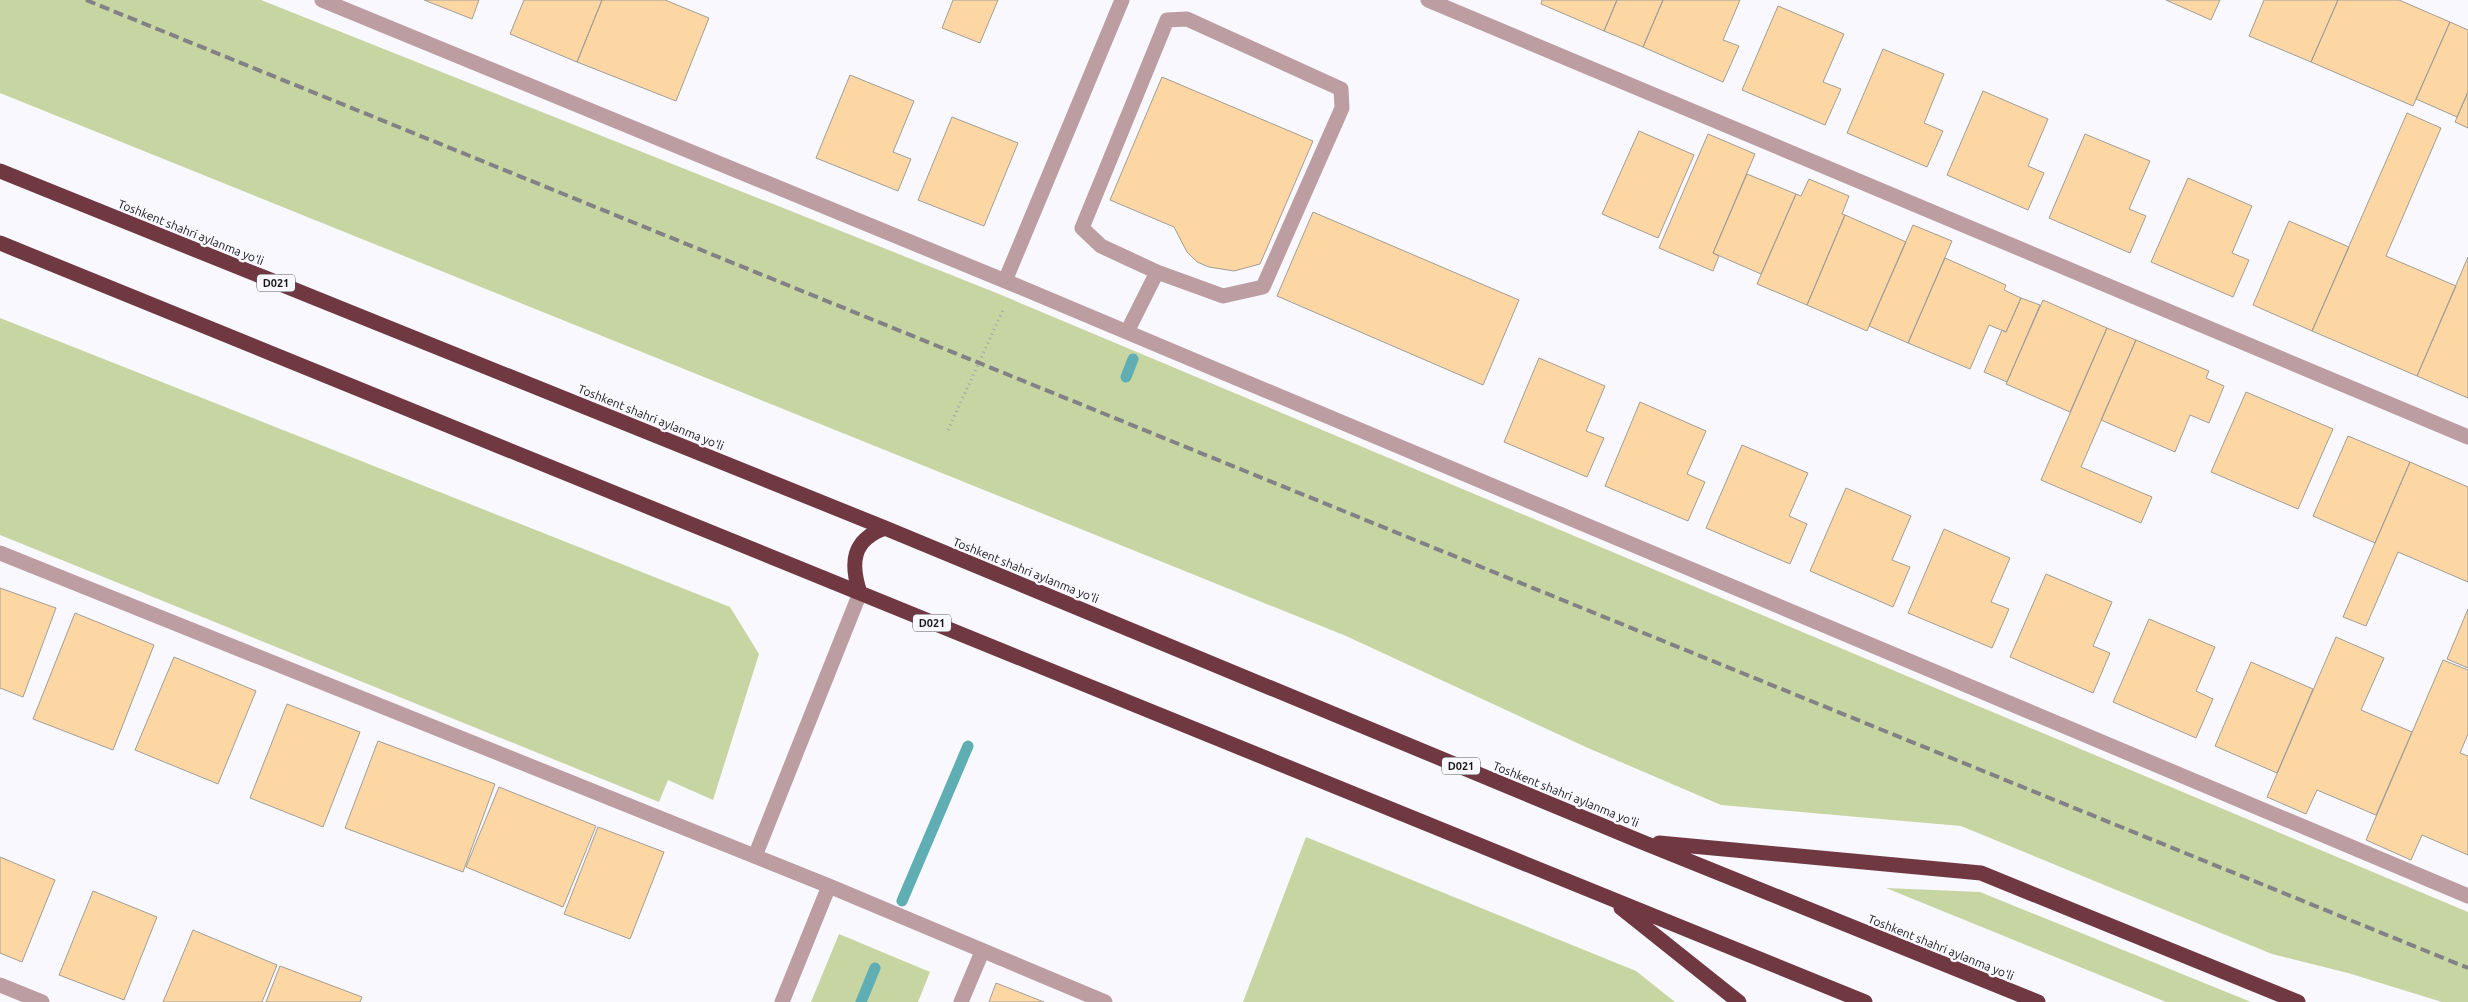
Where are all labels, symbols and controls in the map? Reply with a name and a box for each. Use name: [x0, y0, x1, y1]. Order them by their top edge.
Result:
street label: Toshkent shahri aylanma yoʻli: [116, 197, 266, 267]
road number: D021: [257, 274, 295, 292]
street label: Toshkent shahri aylanma yoʻli: [576, 382, 726, 452]
street label: Toshkent shahri aylanma yoʻli: [951, 535, 1101, 605]
road number: D021: [913, 614, 951, 632]
road number: D021: [1442, 758, 1480, 774]
street label: Toshkent shahri aylanma yoʻli: [1491, 759, 1641, 829]
street label: Toshkent shahri aylanma yoʻli: [1866, 912, 2016, 982]

